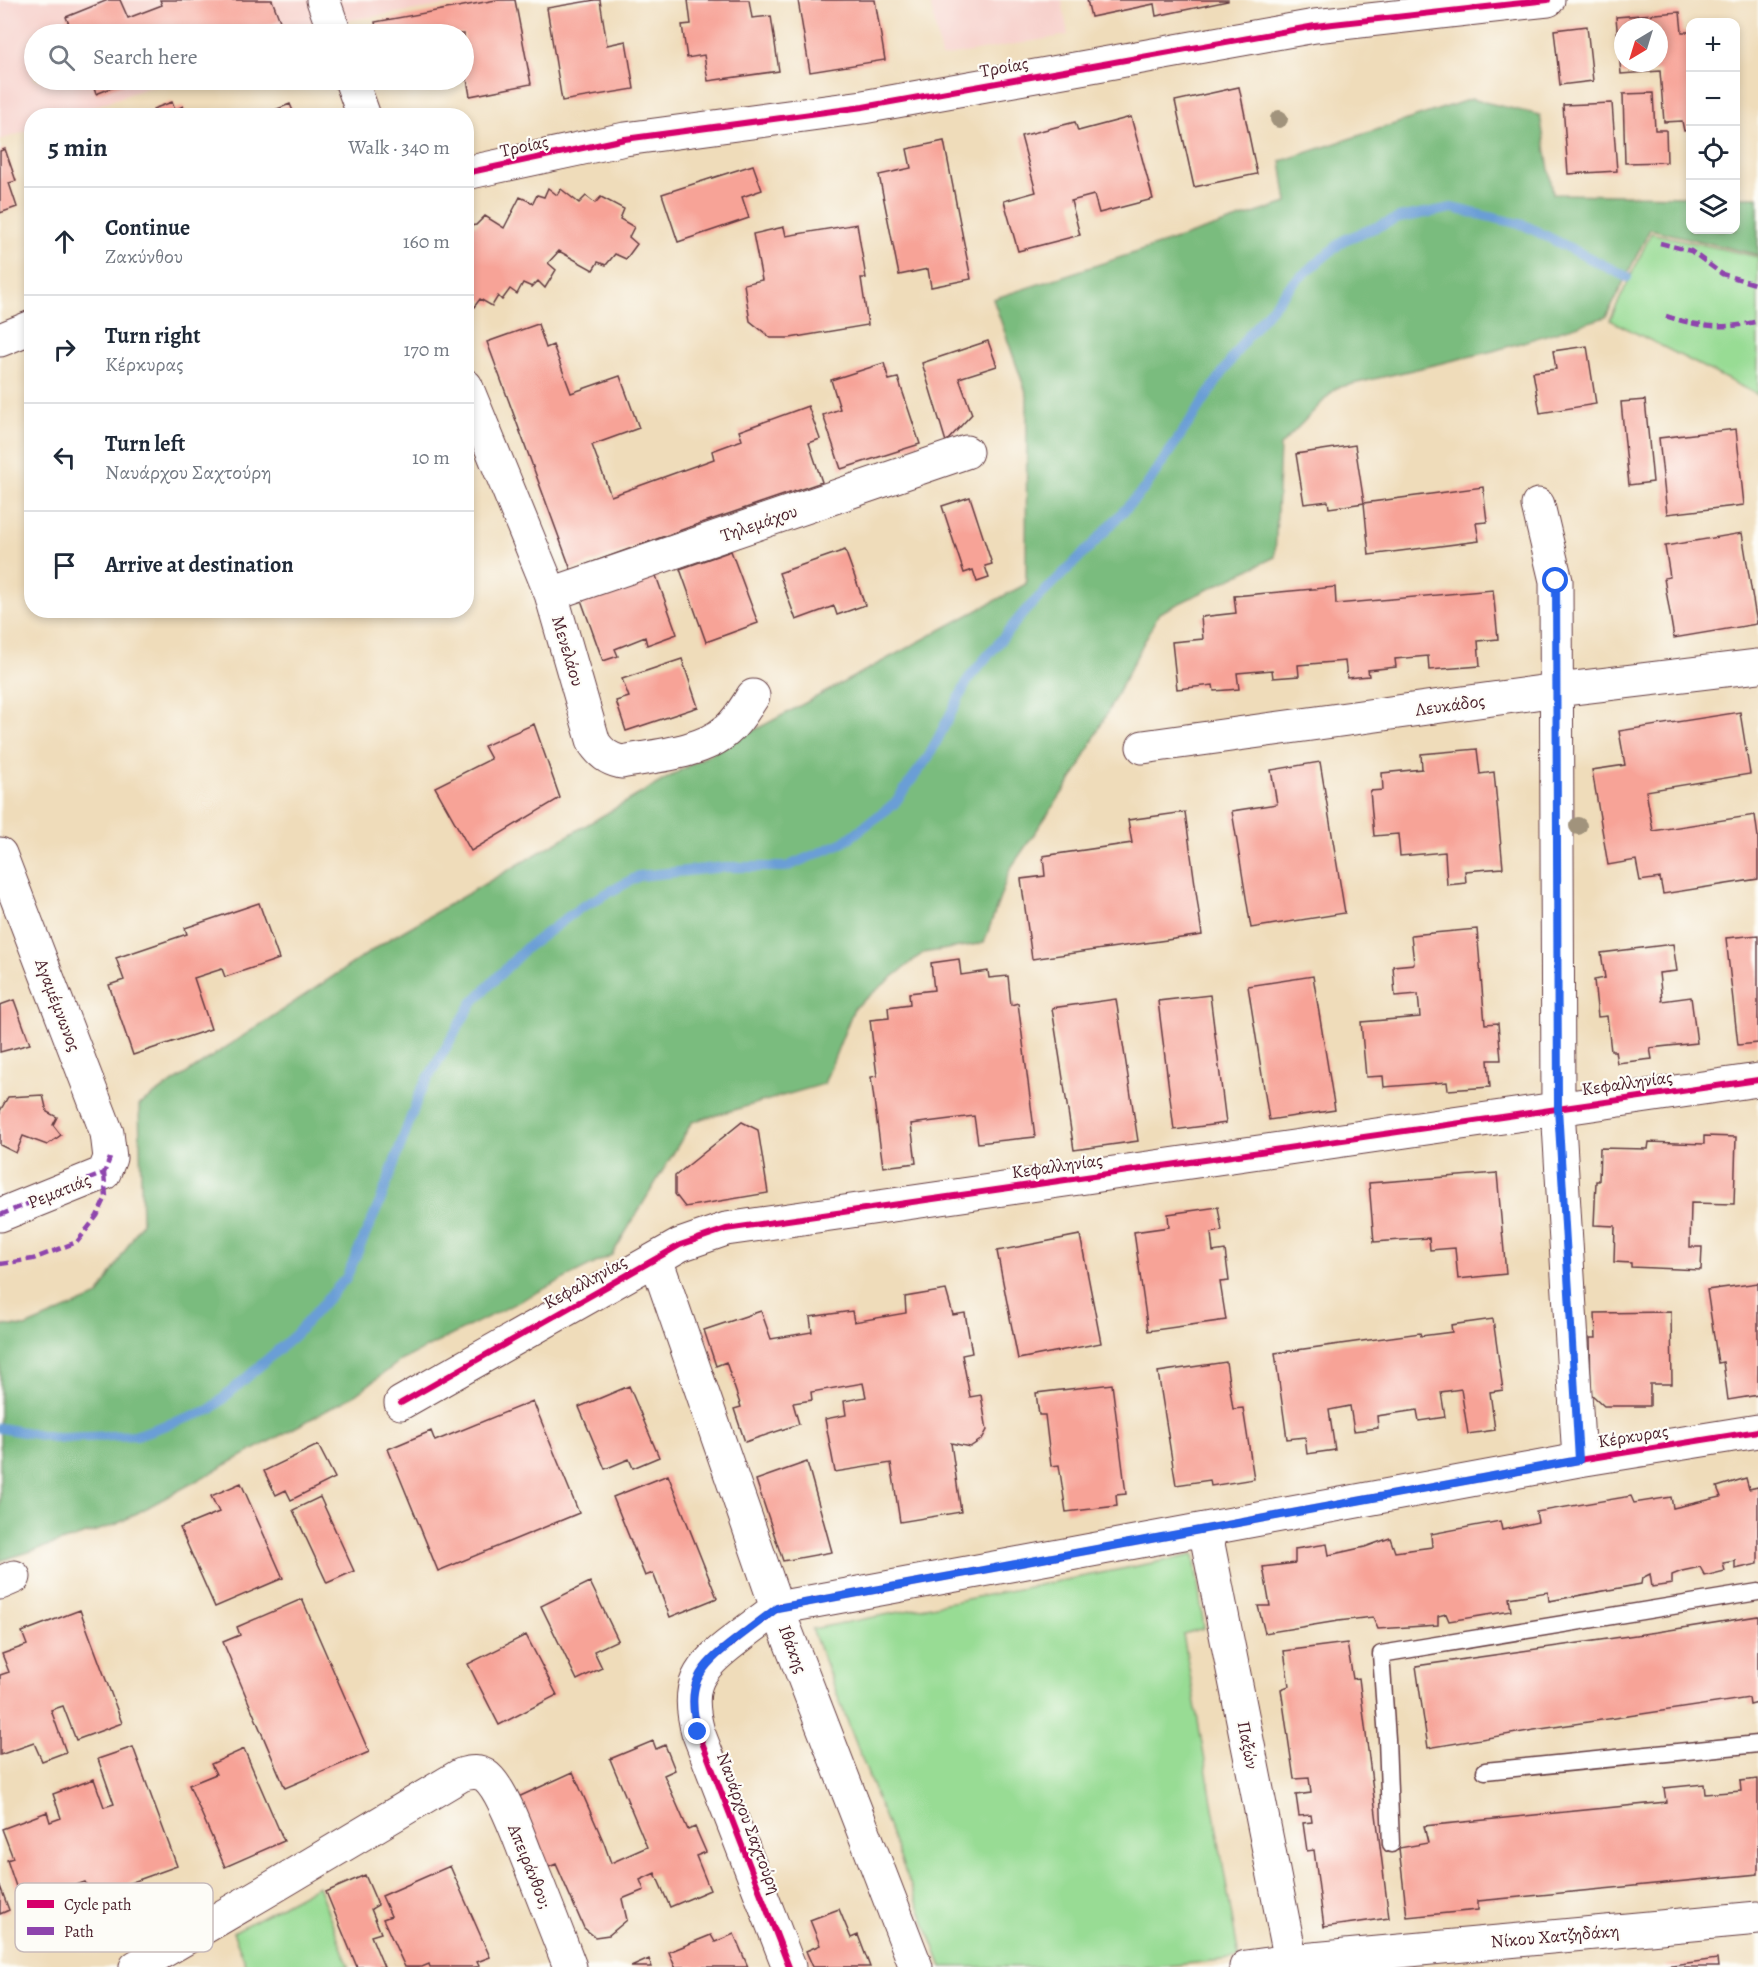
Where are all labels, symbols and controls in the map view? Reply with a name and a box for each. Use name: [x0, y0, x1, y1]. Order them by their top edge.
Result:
north arrow: [1614, 18, 1668, 72]
map controls: [1686, 18, 1740, 234]
button: +: [1686, 18, 1740, 72]
search box: [24, 24, 474, 90]
icon: search: [45, 41, 78, 74]
text: Search here: [93, 42, 198, 72]
street label: Τροίας: [978, 51, 1030, 83]
button: −: [1686, 72, 1740, 126]
button: locate: [1686, 126, 1740, 180]
street label: Τροίας: [498, 129, 550, 163]
text: 5 min: [48, 130, 108, 165]
text: Walk · 340 m: [348, 134, 450, 161]
button: layers: [1686, 180, 1740, 234]
text: Continue: [105, 213, 190, 243]
icon: ahead: [48, 225, 81, 258]
text: 160 m: [403, 228, 450, 255]
text: Ζακύνθου: [105, 243, 183, 270]
text: Turn right: [105, 321, 201, 351]
icon: right: [48, 333, 81, 366]
text: 170 m: [404, 336, 450, 363]
text: Κέρκυρας: [105, 351, 184, 378]
text: Turn left: [105, 429, 185, 459]
icon: left: [48, 441, 81, 474]
text: 10 m: [412, 444, 450, 471]
text: Ναυάρχου Σαχτούρη: [105, 459, 272, 486]
street label: Τηλεμάχου: [717, 499, 801, 547]
icon: arrive: [48, 549, 81, 582]
text: Arrive at destination: [105, 550, 294, 580]
route start: [1542, 567, 1568, 593]
street label: Μενελάου: [546, 613, 590, 689]
street label: Λευκάδος: [1413, 688, 1486, 722]
street label: Αγαμέμνωνος: [29, 954, 87, 1055]
street label: Κεφαλληνίας: [1580, 1065, 1674, 1101]
street label: Κεφαλληνίας: [1010, 1148, 1104, 1184]
street label: Ρεματιάς: [24, 1168, 94, 1214]
street label: Κεφαλληνίας: [539, 1249, 631, 1315]
street label: Κέρκυρας: [1596, 1419, 1670, 1453]
street label: Ιθάκης: [773, 1622, 813, 1676]
route end: [684, 1718, 710, 1744]
street label: Παξών: [1232, 1719, 1264, 1771]
street label: Ναυάρχου Σαχτούρη: [711, 1749, 787, 1897]
street label: Απειράνθου;: [502, 1820, 558, 1912]
legend: [15, 1883, 213, 1952]
text: Cycle path: [64, 1894, 132, 1916]
street label: Νίκου Χατζηδάκη: [1490, 1918, 1620, 1954]
text: Path: [64, 1921, 94, 1943]

